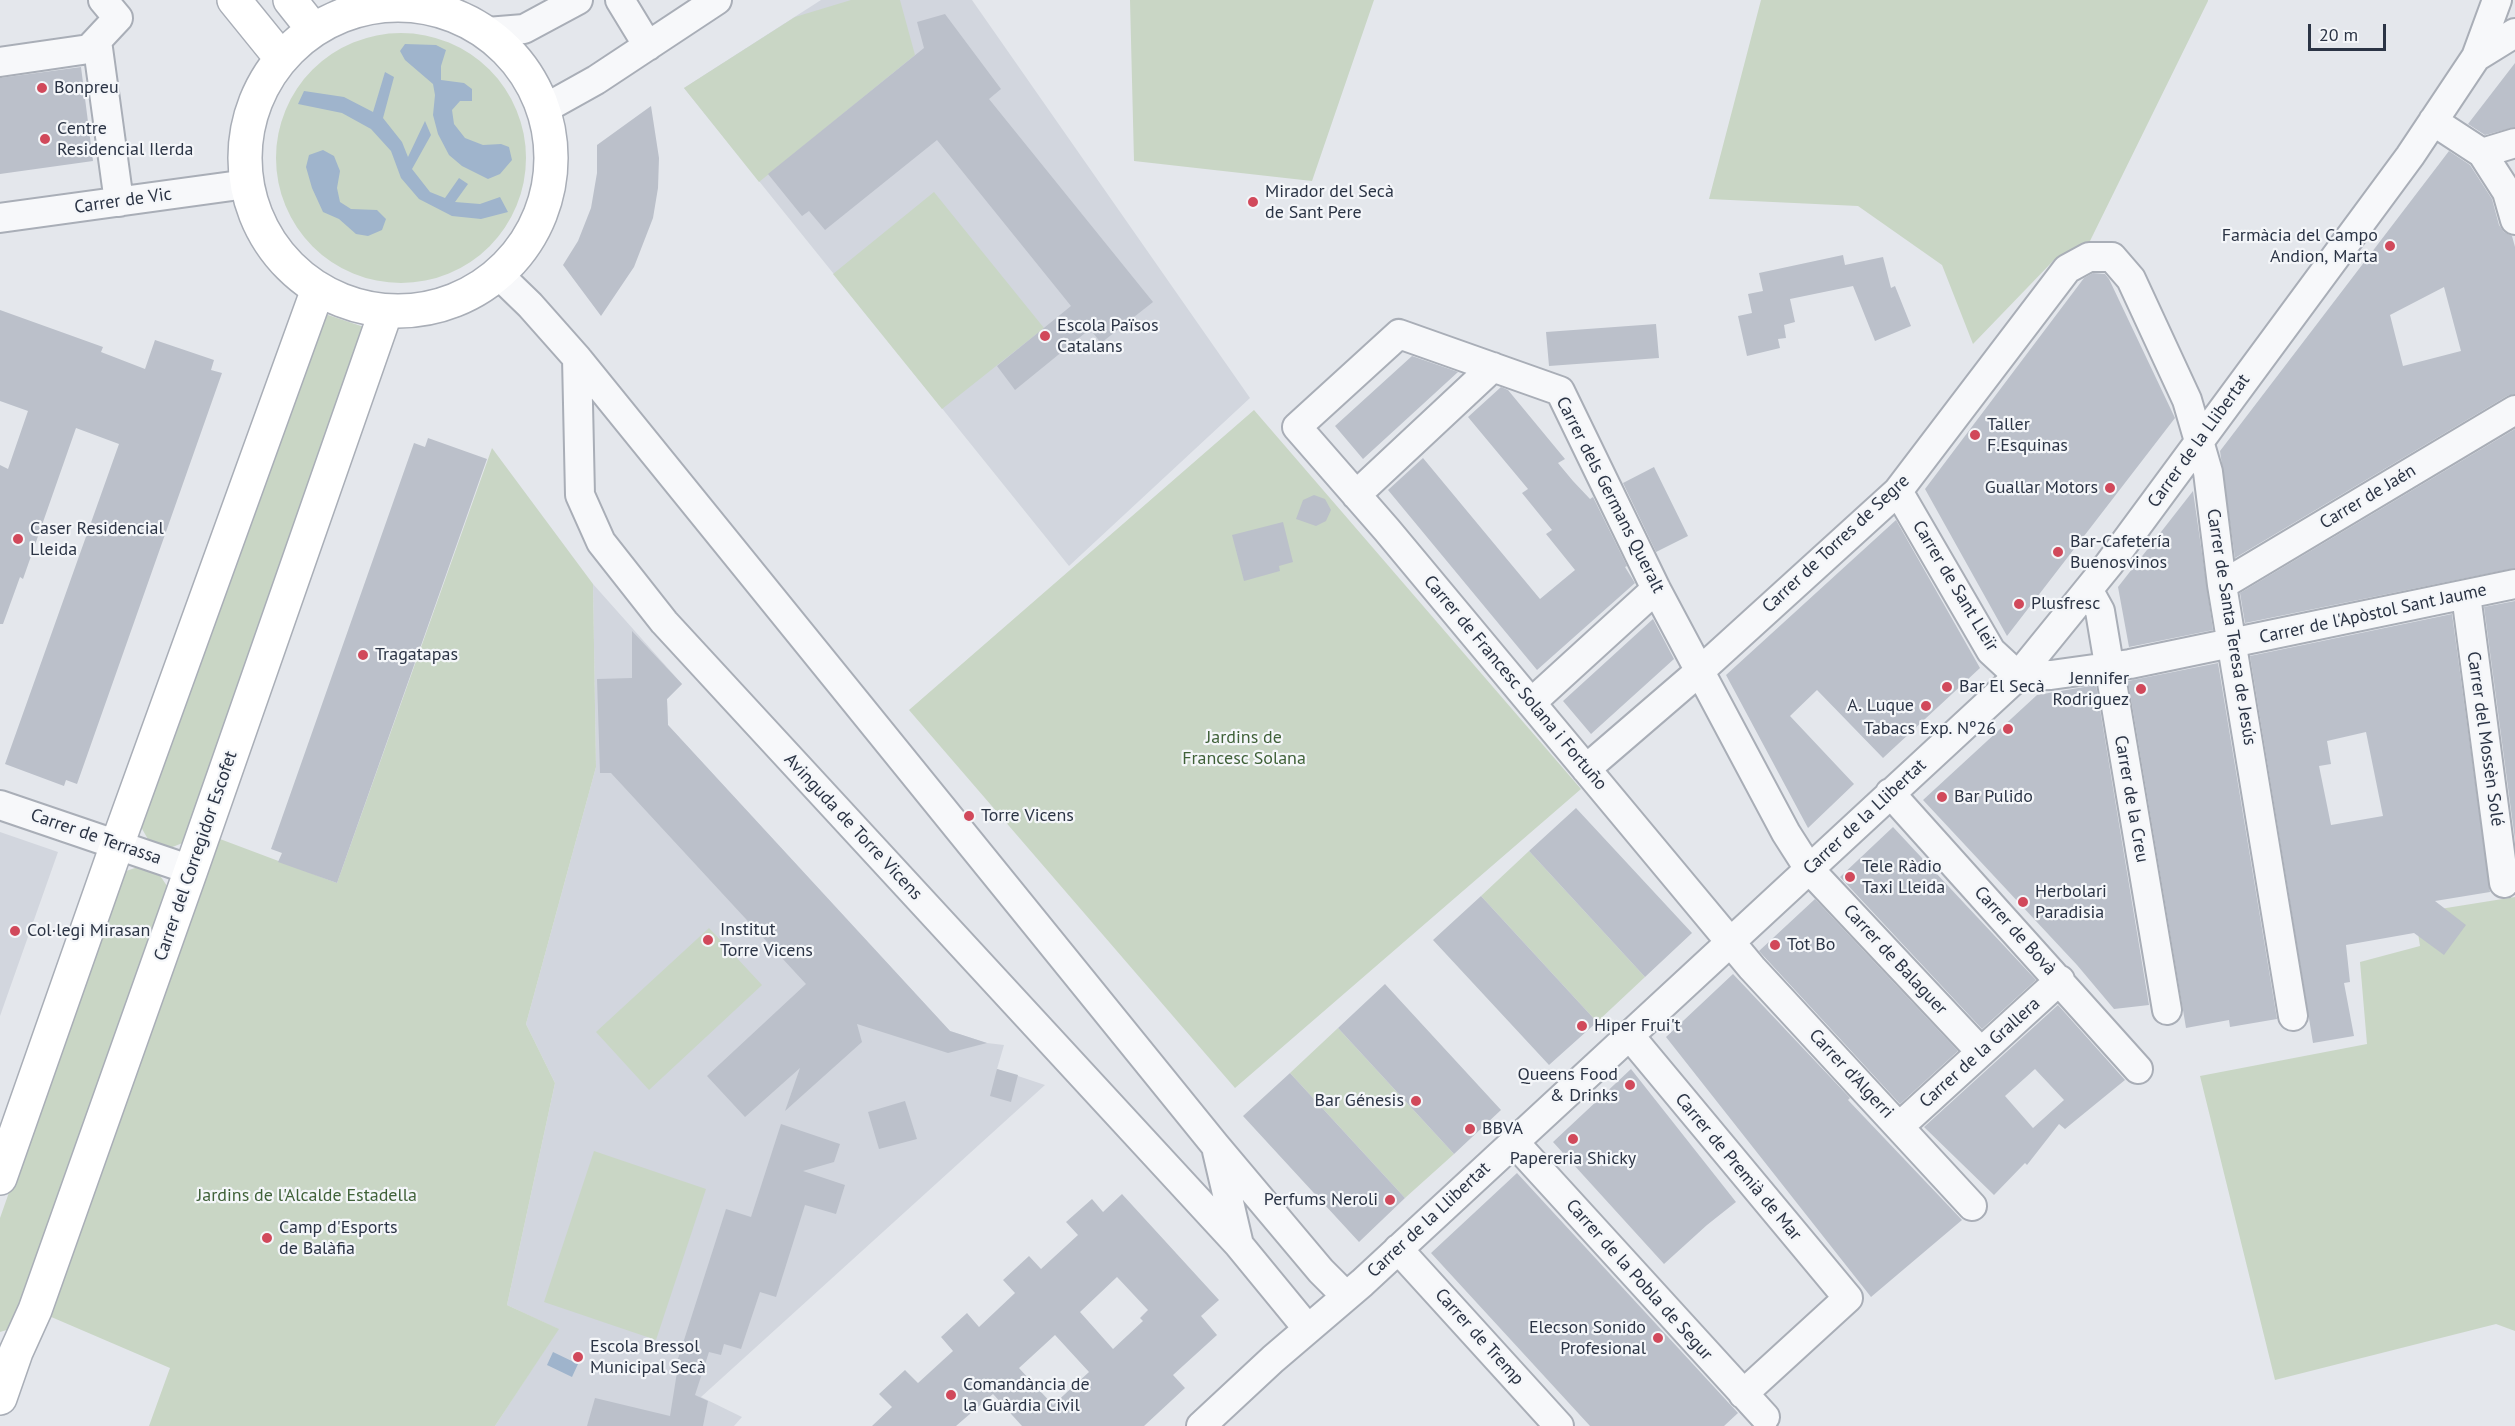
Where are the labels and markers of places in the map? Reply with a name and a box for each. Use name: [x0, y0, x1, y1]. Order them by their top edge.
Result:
place label: Bonpreu: [54, 77, 119, 99]
marker: Bonpreu: [35, 81, 49, 95]
place label: Centre Residencial Ilerda: [57, 118, 193, 160]
marker: Centre Residencial Ilerda: [38, 132, 52, 146]
place label: Mirador del Secà de Sant Pere: [1265, 181, 1394, 224]
marker: Mirador del Secà de Sant Pere: [1246, 195, 1260, 209]
place label: Farmàcia del Campo Andion, Marta: [2222, 225, 2378, 268]
marker: Farmàcia del Campo Andion, Marta: [2383, 239, 2397, 253]
place label: Escola Països Catalans: [1057, 315, 1159, 358]
marker: Escola Països Catalans: [1038, 329, 1052, 343]
place label: Taller F.Esquinas: [1987, 414, 2068, 456]
marker: Taller F.Esquinas: [1968, 428, 1982, 442]
place label: Guallar Motors: [1985, 477, 2098, 499]
marker: Guallar Motors: [2103, 481, 2117, 495]
place label: Caser Residencial Lleida: [30, 518, 164, 560]
place label: Bar-Cafetería Buenosvinos: [2070, 531, 2171, 574]
marker: Caser Residencial Lleida: [11, 532, 25, 546]
marker: Bar-Cafetería Buenosvinos: [2051, 545, 2065, 559]
place label: Plusfresc: [2031, 593, 2100, 615]
marker: Plusfresc: [2012, 597, 2026, 611]
place label: Tragatapas: [375, 644, 458, 666]
marker: Tragatapas: [356, 648, 370, 662]
place label: Jennifer Rodriguez: [2053, 668, 2129, 710]
place label: Bar El Secà: [1959, 676, 2045, 698]
marker: Bar El Secà: [1940, 680, 1954, 694]
marker: Jennifer Rodriguez: [2134, 682, 2148, 696]
place label: A. Luque: [1847, 695, 1914, 717]
marker: A. Luque: [1919, 699, 1933, 713]
place label: Tabacs Exp. Nº26: [1864, 718, 1996, 740]
marker: Tabacs Exp. Nº26: [2001, 722, 2015, 736]
place label: Bar Pulido: [1954, 786, 2033, 808]
marker: Bar Pulido: [1935, 790, 1949, 804]
place label: Torre Vicens: [981, 805, 1074, 827]
marker: Torre Vicens: [962, 809, 976, 823]
place label: Tele Ràdio Taxi Lleida: [1862, 856, 1945, 898]
marker: Tele Ràdio Taxi Lleida: [1843, 870, 1857, 884]
place label: Herbolari Paradisia: [2035, 881, 2107, 924]
marker: Herbolari Paradisia: [2016, 895, 2030, 909]
place label: Institut Torre Vicens: [720, 919, 813, 962]
place label: Col·legi Mirasan: [27, 920, 150, 942]
marker: Col·legi Mirasan: [8, 924, 22, 938]
marker: Institut Torre Vicens: [701, 933, 715, 947]
place label: Tot Bo: [1787, 934, 1835, 956]
marker: Tot Bo: [1768, 938, 1782, 952]
place label: Hiper Frui't: [1594, 1015, 1681, 1037]
marker: Hiper Frui't: [1575, 1019, 1589, 1033]
place label: Queens Food & Drinks: [1517, 1064, 1618, 1106]
marker: Queens Food & Drinks: [1623, 1078, 1637, 1092]
place label: Bar Génesis: [1315, 1090, 1404, 1112]
marker: Bar Génesis: [1409, 1094, 1423, 1108]
place label: BBVA: [1482, 1118, 1523, 1140]
marker: BBVA: [1463, 1122, 1477, 1136]
marker: Papereria Shicky: [1566, 1132, 1580, 1146]
place label: Papereria Shicky: [1510, 1148, 1636, 1170]
place label: Perfums Neroli: [1264, 1189, 1378, 1211]
marker: Perfums Neroli: [1383, 1193, 1397, 1207]
place label: Camp d'Esports de Balàfia: [279, 1217, 398, 1260]
marker: Camp d'Esports de Balàfia: [260, 1231, 274, 1245]
place label: Elecson Sonido Profesional: [1529, 1317, 1646, 1360]
marker: Elecson Sonido Profesional: [1651, 1331, 1665, 1345]
place label: Escola Bressol Municipal Secà: [590, 1336, 706, 1378]
marker: Escola Bressol Municipal Secà: [571, 1350, 585, 1364]
place label: Comandància de la Guàrdia Civil: [963, 1374, 1090, 1416]
marker: Comandància de la Guàrdia Civil: [944, 1388, 958, 1402]

